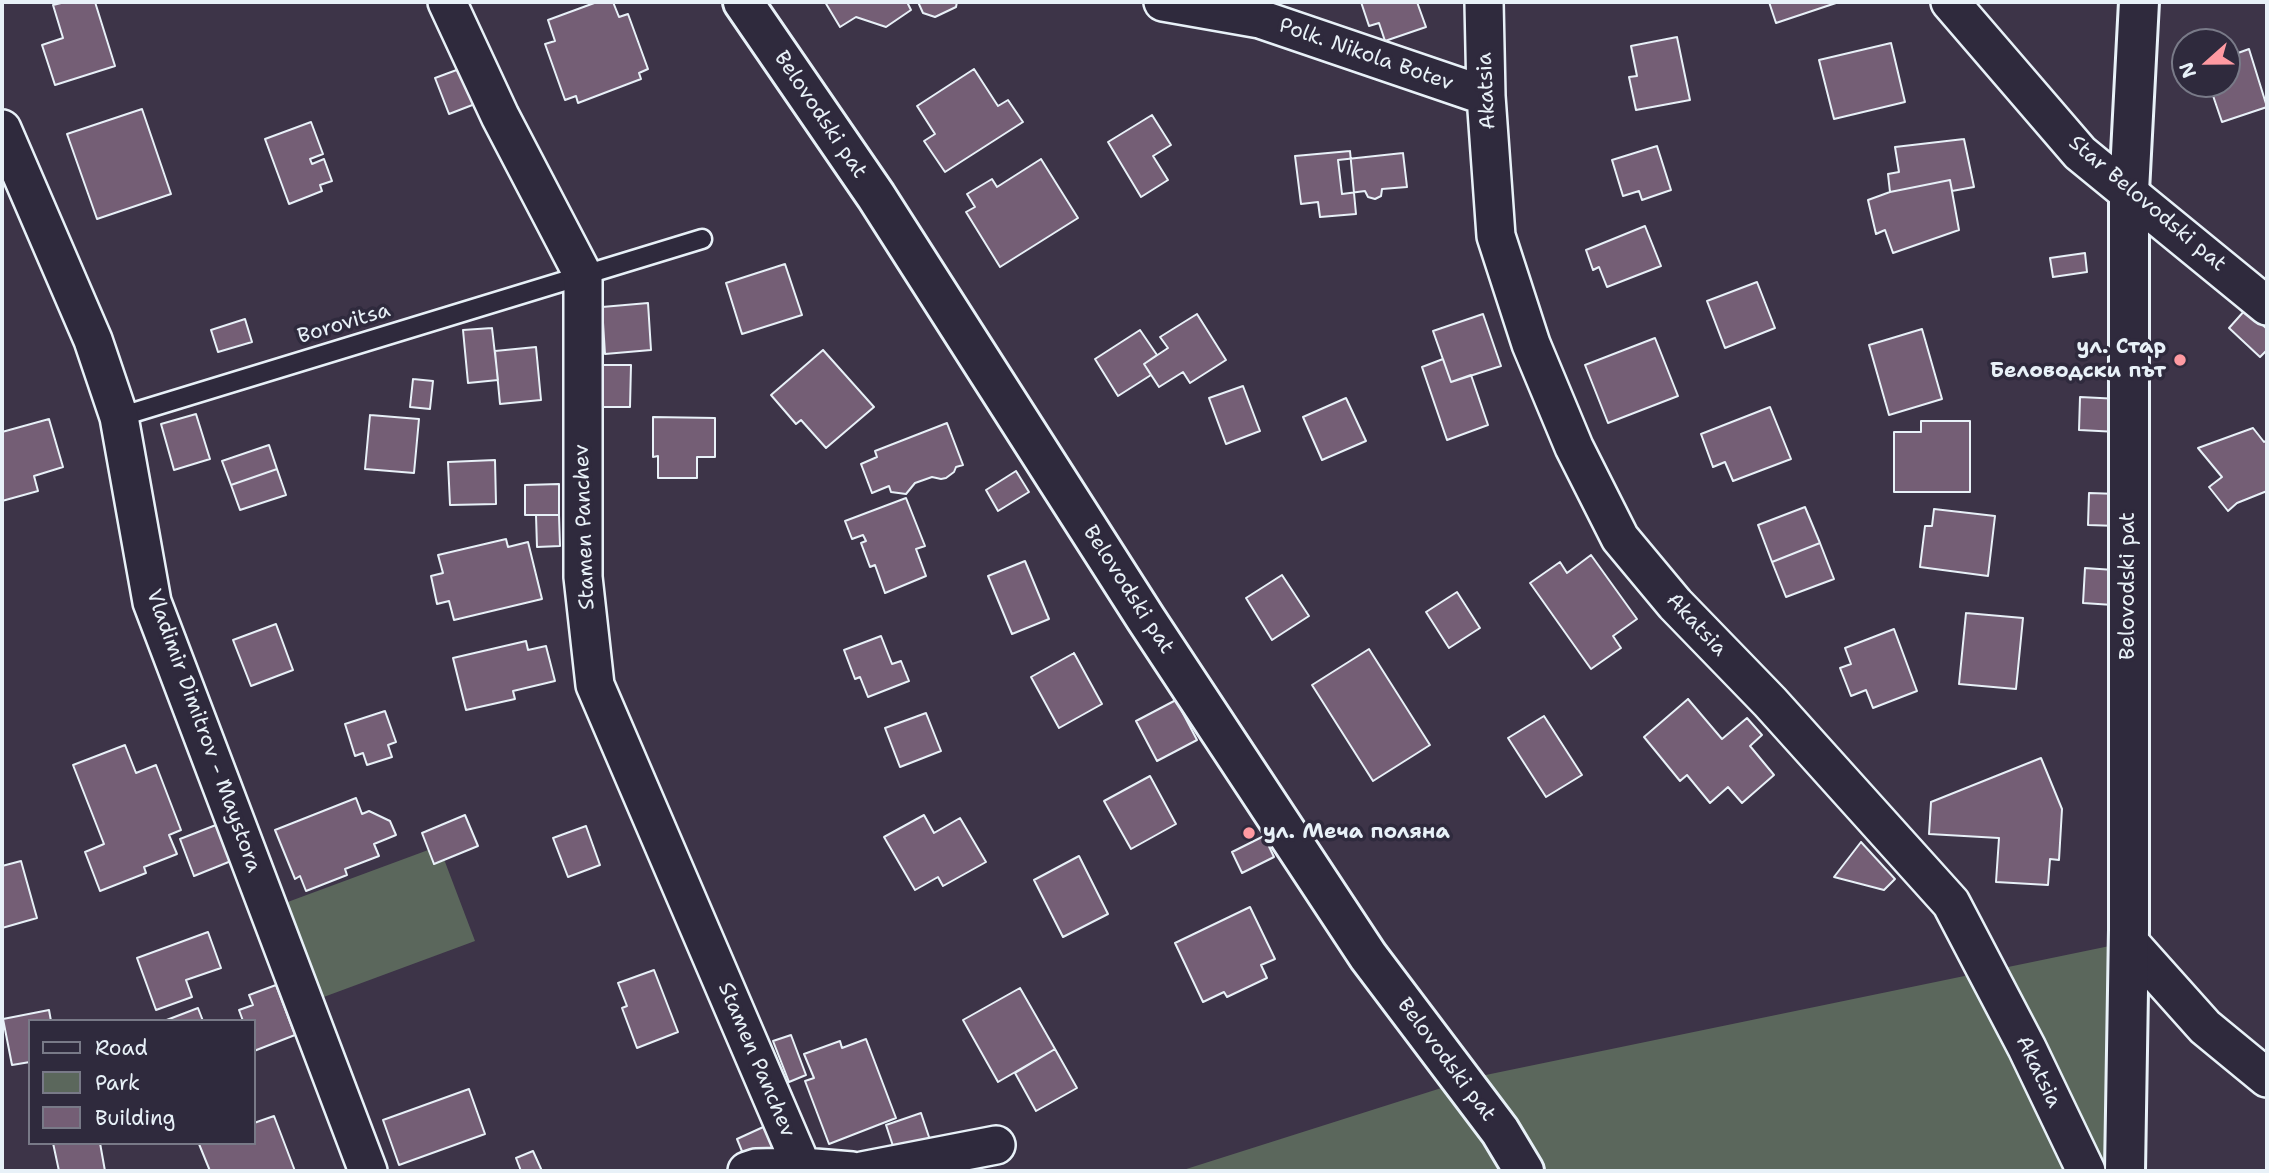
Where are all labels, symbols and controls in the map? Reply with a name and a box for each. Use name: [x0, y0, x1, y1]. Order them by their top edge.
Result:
street label: Polk. Nikola Botev: [1276, 13, 1456, 97]
north arrow: [2171, 28, 2241, 98]
street label: Belovodski pat: [768, 47, 872, 183]
street label: Akatsia: [1472, 52, 1502, 130]
text: N: [2173, 58, 2202, 81]
street label: Star Belovodski pat: [2063, 131, 2231, 277]
street label: Borovitsa: [295, 298, 393, 350]
place label: ул. Стар Беловодски път: [1990, 335, 2166, 385]
marker: ул. Стар Беловодски път: [2172, 352, 2188, 368]
street label: Stamen Panchev: [570, 444, 600, 610]
street label: Belovodski pat: [2116, 512, 2142, 660]
street label: Belovodski pat: [1077, 521, 1179, 659]
street label: Vladimir Dimitrov - Maystora: [140, 586, 266, 876]
street label: Akatsia: [1660, 588, 1732, 662]
place label: ул. Меча поляна: [1263, 820, 1450, 846]
marker: ул. Меча поляна: [1241, 825, 1257, 841]
street label: Stamen Panchev: [712, 979, 800, 1141]
street label: Belovodski pat: [1391, 993, 1501, 1127]
legend: [28, 1019, 256, 1145]
street label: Akatsia: [2010, 1032, 2066, 1112]
text: Road: [95, 1034, 148, 1062]
text: Park: [95, 1069, 140, 1097]
text: Building: [95, 1104, 175, 1132]

